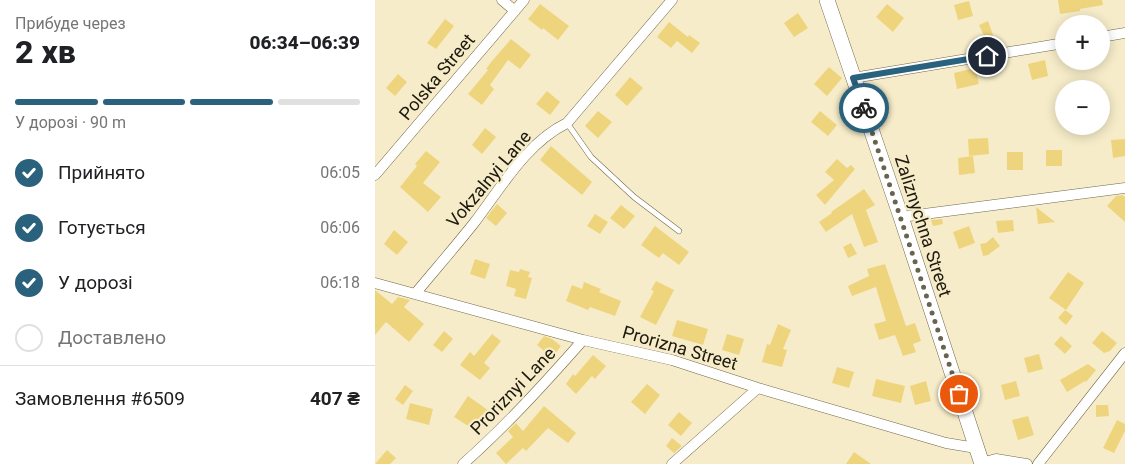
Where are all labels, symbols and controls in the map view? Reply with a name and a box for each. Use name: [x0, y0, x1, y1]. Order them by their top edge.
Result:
text: Прибуде через: [15, 14, 126, 33]
map controls: [1055, 15, 1110, 135]
button: +: [1055, 15, 1110, 70]
street label: Polska Street: [394, 29, 479, 124]
text: 06:34–06:39: [249, 31, 360, 54]
text: 2 хв: [15, 33, 76, 71]
pin: [966, 35, 1008, 77]
icon: home: [973, 42, 1001, 70]
button: −: [1055, 80, 1110, 135]
courier: [839, 83, 889, 133]
icon: bike: [850, 94, 878, 122]
text: У дорозі · 90 m: [15, 113, 126, 132]
street label: Vokzalnyi Lane: [442, 126, 535, 231]
street label: Zaliznychna Street: [891, 152, 956, 299]
icon: check: [15, 159, 43, 187]
text: Прийнято: [58, 161, 145, 184]
text: 06:05: [320, 163, 360, 182]
icon: check: [15, 214, 43, 242]
text: Готується: [58, 216, 146, 239]
text: 06:06: [320, 218, 360, 237]
icon: check: [15, 269, 43, 297]
text: У дорозі: [58, 271, 133, 294]
text: 06:18: [320, 273, 360, 292]
street label: Prorizna Street: [620, 321, 740, 374]
text: Доставлено: [58, 326, 166, 349]
street label: Proriznyi Lane: [466, 343, 560, 439]
pin: [938, 373, 980, 415]
icon: bag: [945, 380, 973, 408]
text: Замовлення #6509: [15, 387, 185, 410]
text: 407 ₴: [310, 387, 360, 410]

